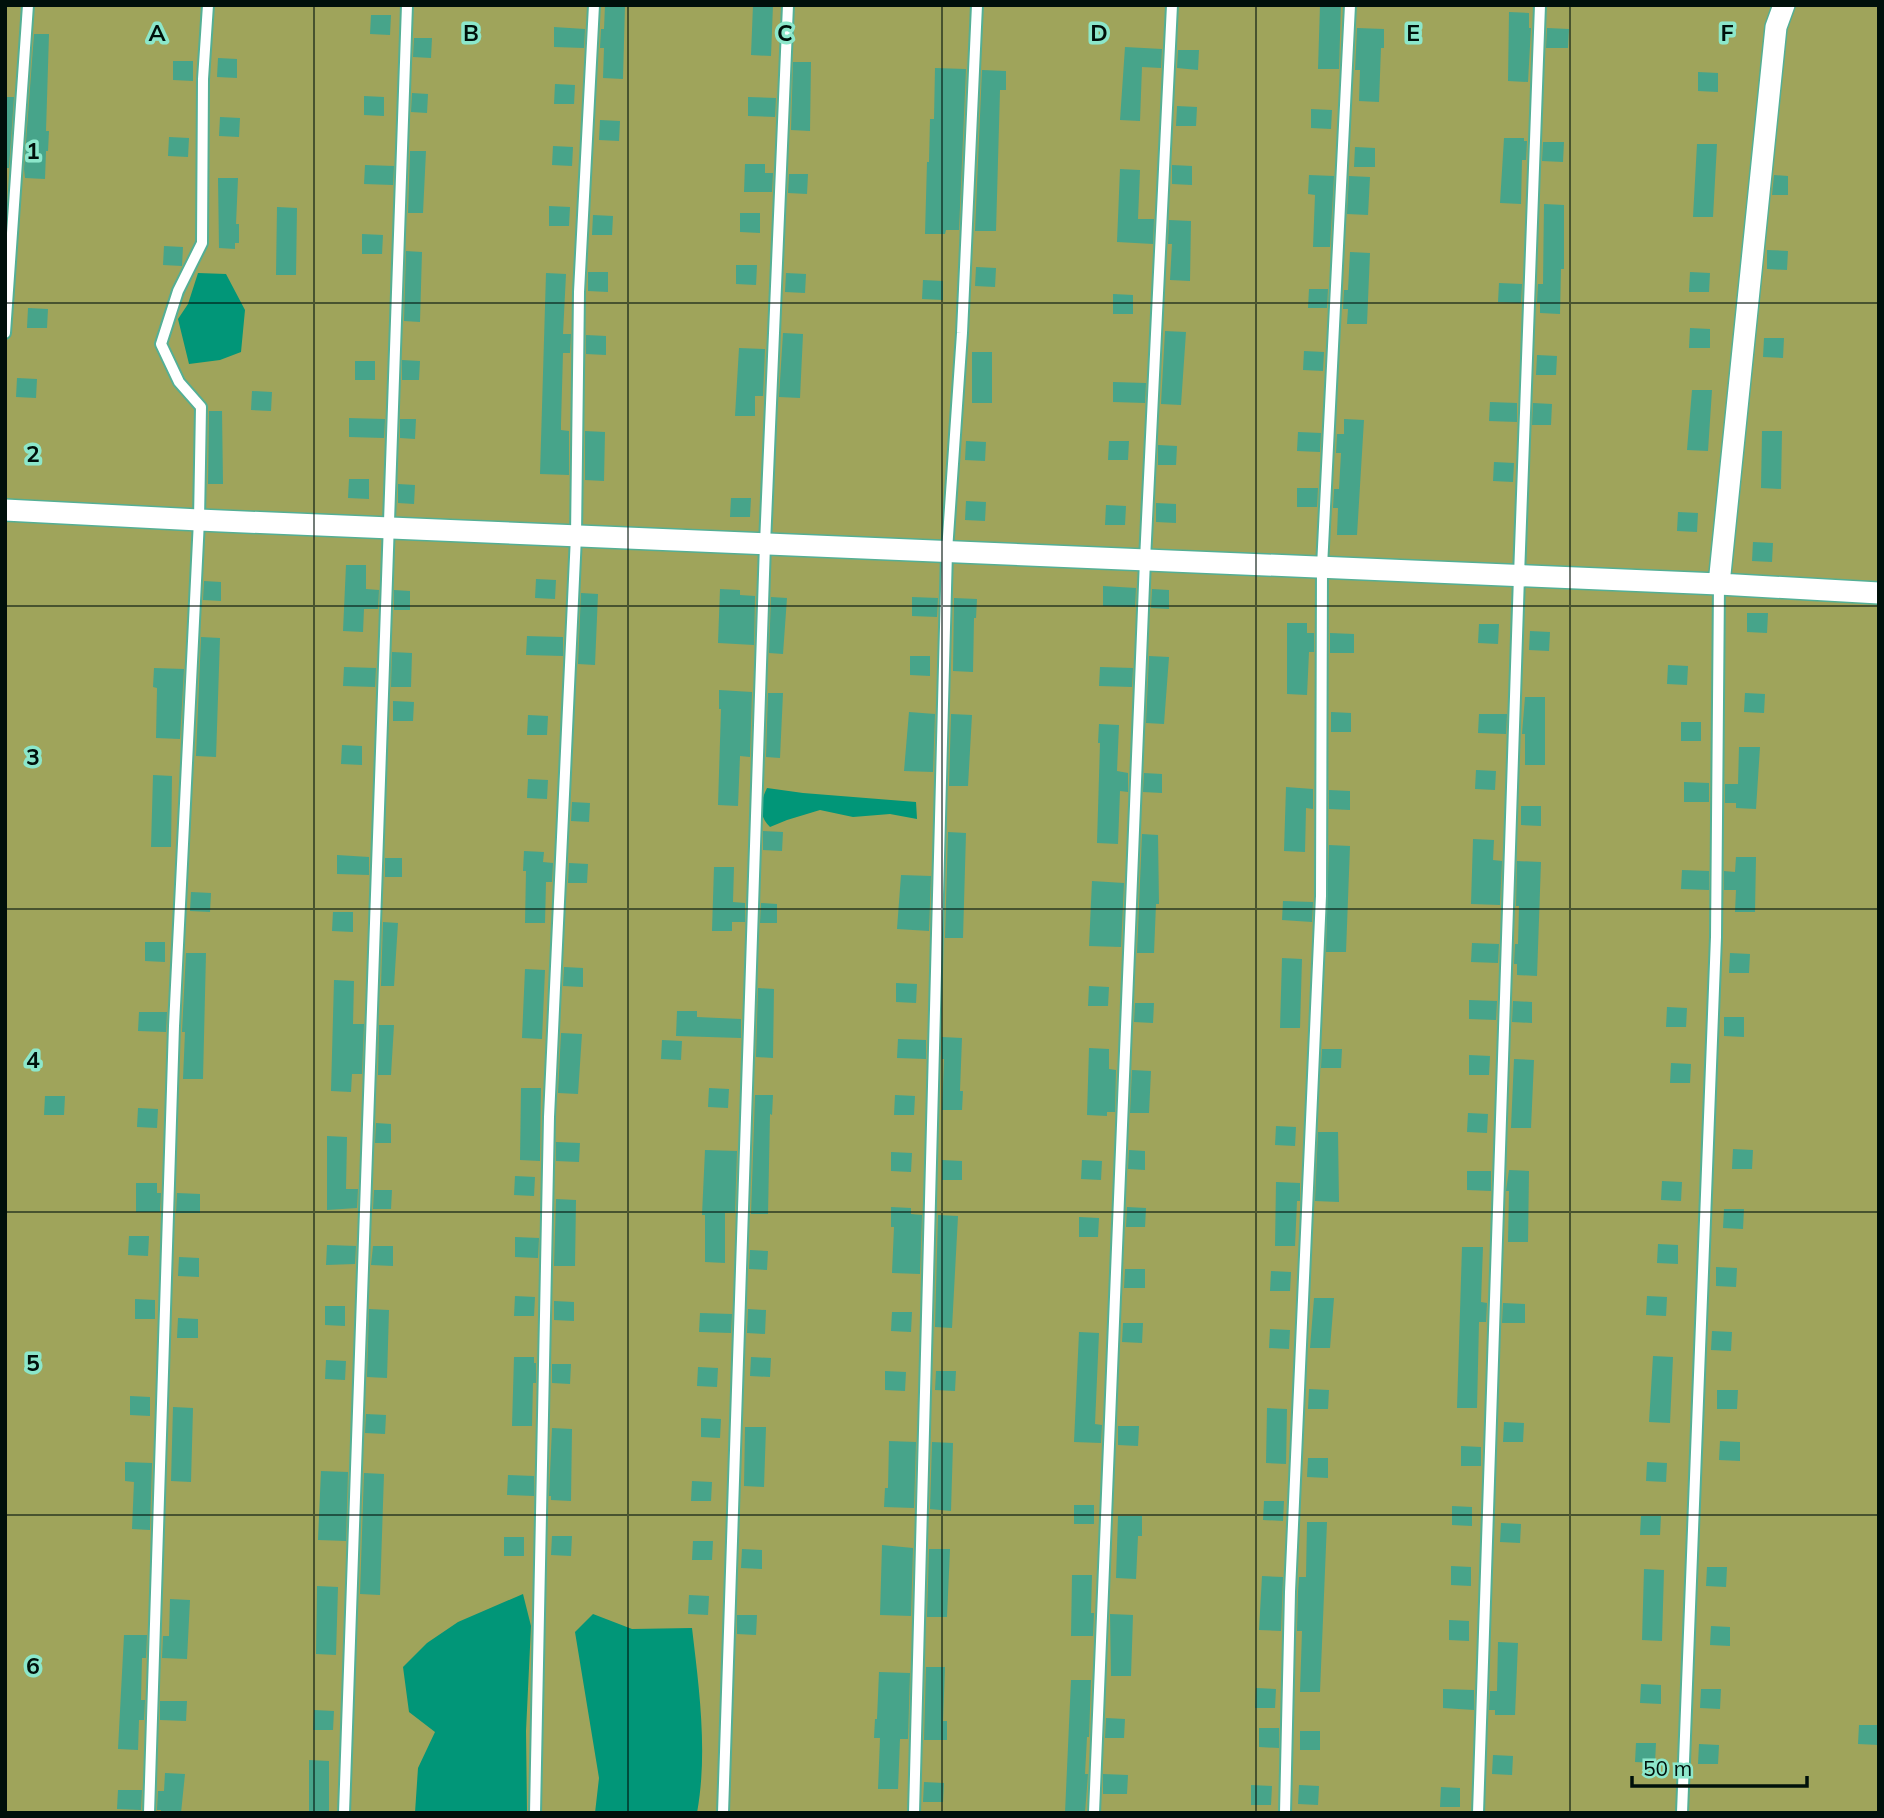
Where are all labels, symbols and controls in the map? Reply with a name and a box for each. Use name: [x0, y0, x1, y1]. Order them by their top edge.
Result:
text: A: [148, 18, 166, 47]
text: B: [463, 18, 479, 47]
text: C: [777, 18, 793, 47]
text: D: [1090, 18, 1108, 47]
text: E: [1406, 18, 1420, 47]
text: F: [1720, 18, 1734, 47]
text: 1: [26, 136, 40, 165]
text: 2: [26, 439, 40, 468]
text: 3: [26, 742, 40, 771]
text: 4: [26, 1045, 40, 1074]
text: 5: [26, 1348, 40, 1377]
text: 6: [26, 1651, 40, 1680]
scale bar: [1632, 1744, 1807, 1788]
text: 50 m: [1643, 1755, 1692, 1781]

